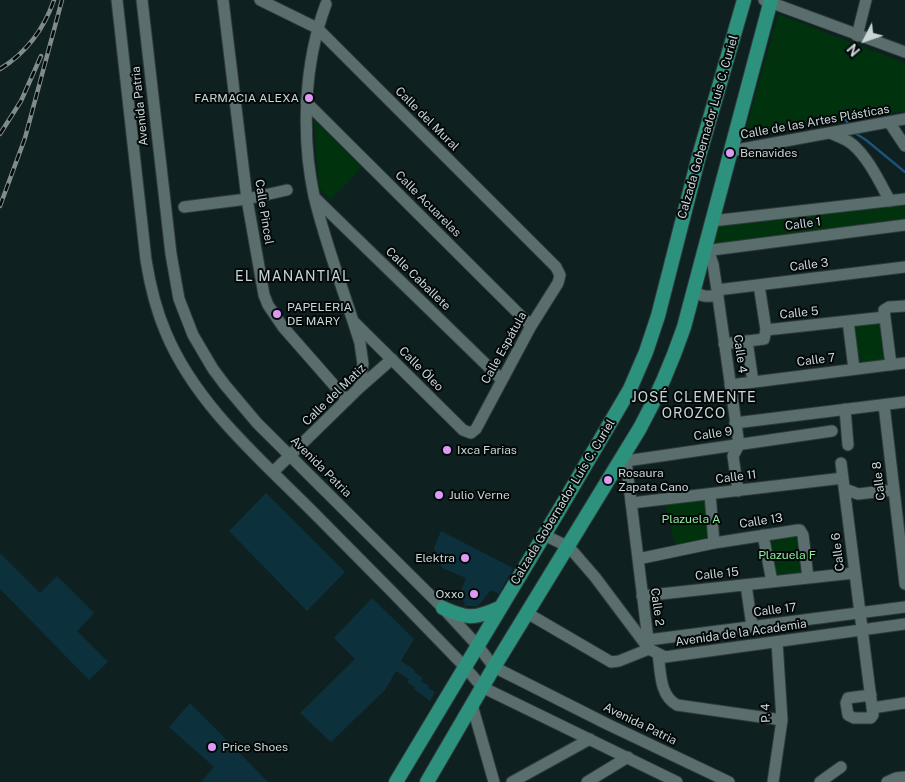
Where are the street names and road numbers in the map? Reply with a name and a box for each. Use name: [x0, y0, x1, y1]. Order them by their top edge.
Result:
street label: Calzada Gobernador Luis C. Curiel: [675, 34, 741, 220]
street label: Avenida Patria: [129, 65, 151, 147]
street label: Calle del Mural: [392, 84, 462, 154]
street label: Calle de las Artes Plásticas: [739, 102, 891, 142]
street label: Calle Acuarelas: [392, 168, 464, 240]
street label: Calle Pincel: [252, 178, 276, 246]
street label: Calle 1: [784, 215, 822, 233]
street label: Calle Caballete: [383, 244, 453, 314]
street label: Calle 3: [789, 255, 829, 275]
street label: Calle 5: [779, 304, 819, 322]
street label: Calle Espátula: [478, 310, 530, 386]
street label: Calle 4: [730, 334, 750, 374]
street label: Calle Óleo: [396, 344, 446, 394]
street label: Calle 7: [796, 351, 836, 369]
street label: Calle del Matiz: [299, 361, 369, 429]
street label: Calzada Gobernador Luis C. Curiel: [508, 417, 618, 587]
street label: Calle 9: [693, 424, 733, 444]
street label: Avenida Patria: [288, 434, 354, 500]
street label: Calle 8: [869, 461, 889, 501]
street label: Calle 11: [715, 467, 757, 487]
street label: Calle 13: [738, 510, 784, 532]
street label: Calle 6: [828, 532, 848, 572]
street label: Calle 15: [694, 565, 740, 583]
street label: Calle 2: [647, 587, 667, 627]
street label: Calle 17: [753, 600, 797, 620]
street label: Avenida de la Academia: [674, 617, 808, 649]
street label: Avenida Patria: [601, 700, 679, 748]
street label: P. 4: [758, 703, 774, 723]

